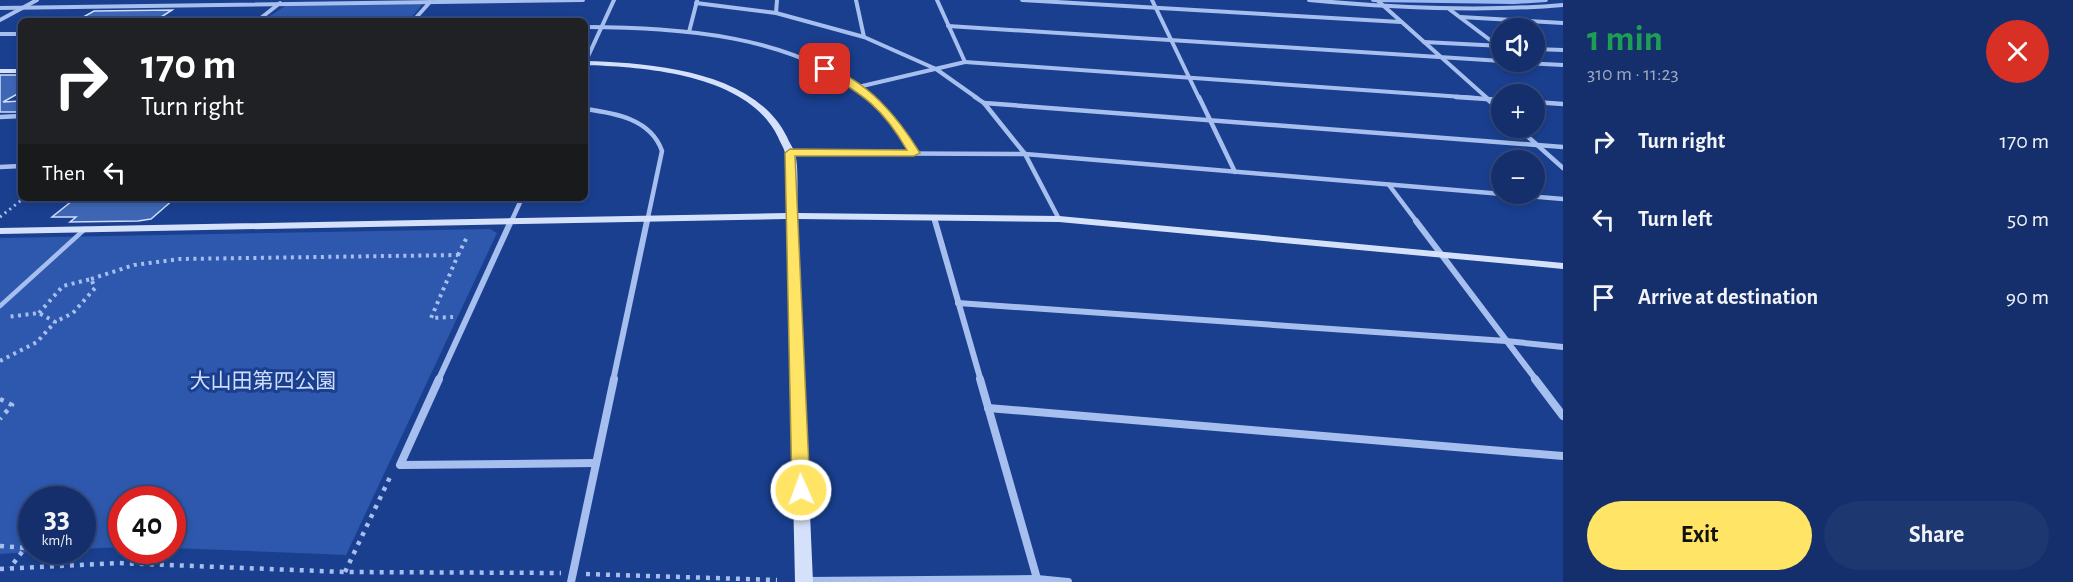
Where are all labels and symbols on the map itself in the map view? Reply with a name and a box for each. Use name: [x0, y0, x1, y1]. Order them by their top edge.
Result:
pin: [799, 43, 850, 94]
park label: 大山田第四公園: [190, 370, 337, 392]
position arrow: [769, 458, 833, 522]
speed limit sign: 40: [108, 486, 186, 564]

